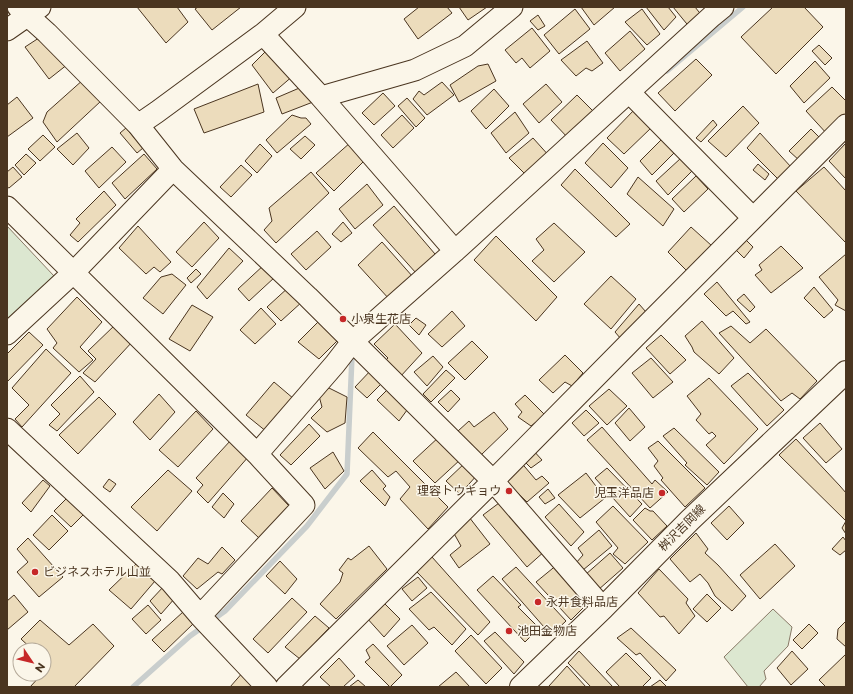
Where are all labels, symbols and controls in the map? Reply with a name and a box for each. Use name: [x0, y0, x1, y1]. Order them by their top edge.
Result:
place label: 小泉生花店: [351, 311, 411, 326]
marker: 小泉生花店: [338, 314, 348, 324]
place label: 理容トウキョウ: [417, 483, 501, 498]
place label: 児玉洋品店: [594, 485, 654, 500]
marker: 理容トウキョウ: [504, 486, 514, 496]
marker: 児玉洋品店: [657, 488, 667, 498]
street label: 桝沢吉岡線: [655, 501, 708, 554]
place label: ビジネスホテル山並: [43, 564, 151, 579]
marker: ビジネスホテル山並: [30, 567, 40, 577]
place label: 永井食料品店: [546, 594, 618, 609]
marker: 永井食料品店: [533, 597, 543, 607]
place label: 池田金物店: [517, 623, 577, 638]
marker: 池田金物店: [504, 626, 514, 636]
north arrow: [12, 642, 52, 682]
text: N: [32, 660, 48, 675]

